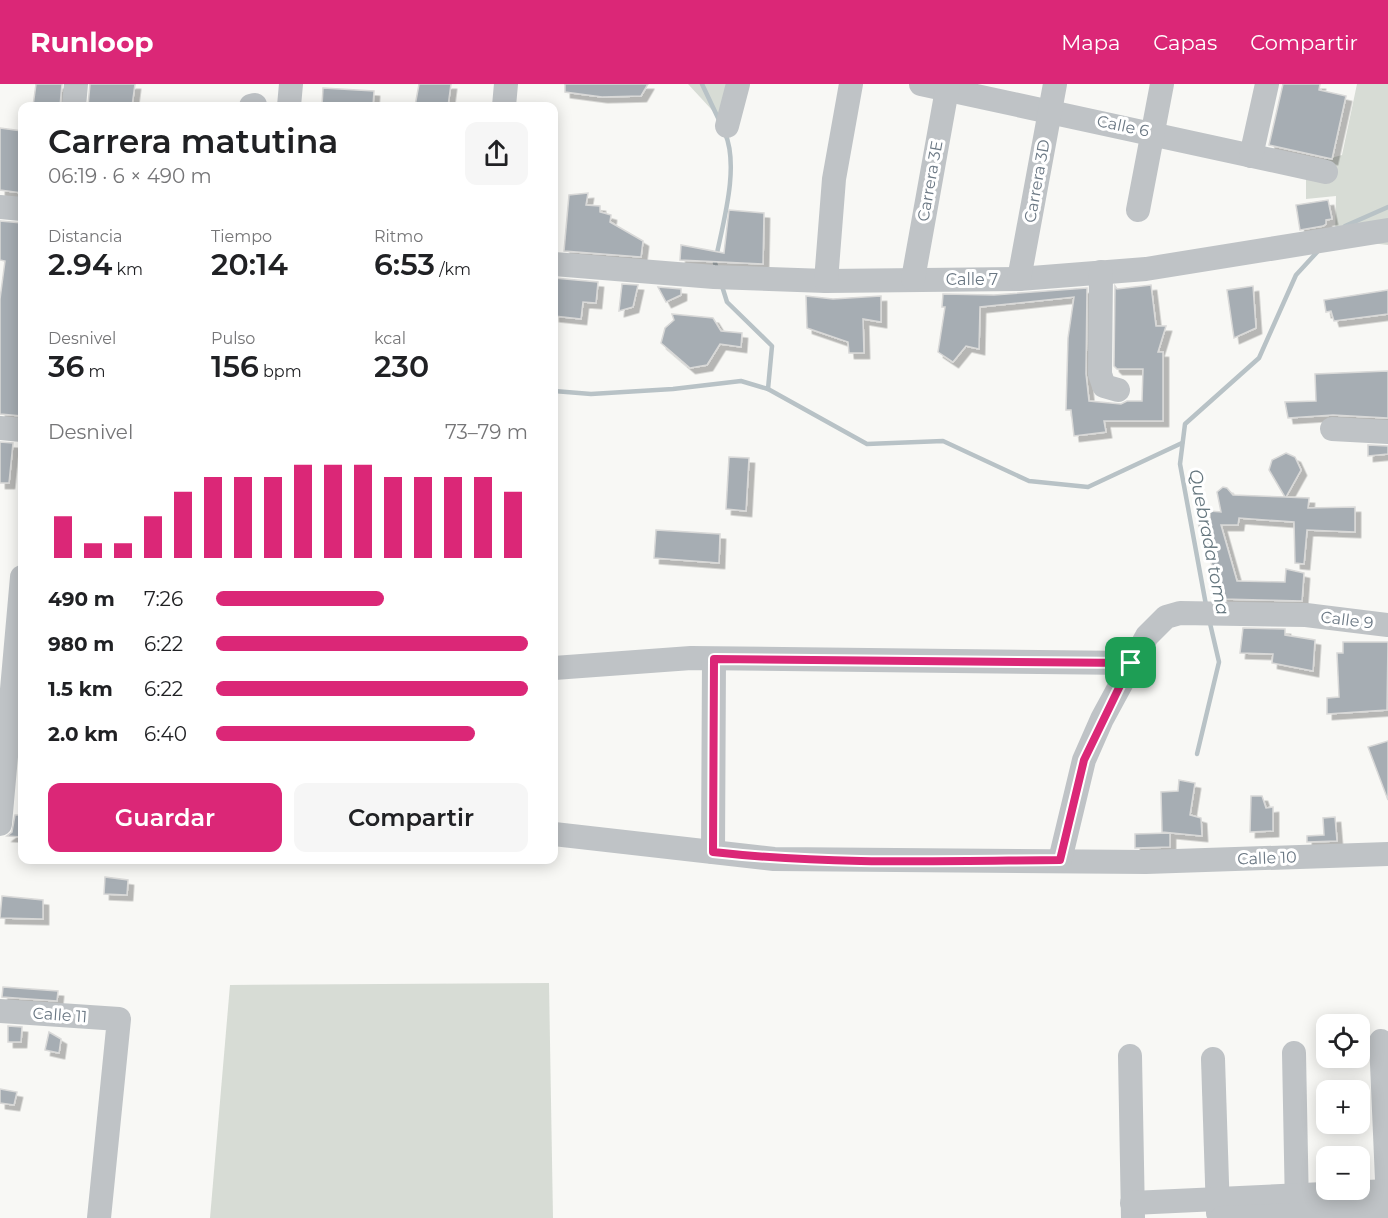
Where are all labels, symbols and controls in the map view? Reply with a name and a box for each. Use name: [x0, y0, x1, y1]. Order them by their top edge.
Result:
text: Runloop: [30, 25, 154, 59]
text: Mapa: [1061, 30, 1120, 55]
text: Capas: [1153, 30, 1217, 55]
text: Compartir: [1250, 30, 1358, 55]
street label: Calle 6: [1095, 111, 1151, 141]
text: Carrera matutina: [48, 121, 338, 161]
button: share: [465, 122, 528, 185]
street label: Carrera 3D: [1020, 138, 1054, 224]
street label: Carrera 3E: [914, 139, 946, 223]
text: 06:19 · 6 × 490 m: [48, 164, 212, 188]
text: Distancia: [48, 227, 122, 246]
text: Tiempo: [211, 227, 272, 246]
text: Ritmo: [374, 227, 423, 246]
text: 2.94: [48, 246, 112, 283]
text: 20:14: [211, 246, 288, 283]
text: 6:53: [374, 246, 435, 283]
text: km: [112, 260, 143, 279]
text: /km: [435, 260, 471, 279]
street label: Calle 7: [946, 270, 998, 289]
text: Desnivel: [48, 329, 116, 348]
text: Pulso: [211, 329, 255, 348]
text: kcal: [374, 329, 406, 348]
text: 36: [48, 348, 84, 385]
text: 156: [211, 348, 259, 385]
text: 230: [374, 348, 429, 385]
text: m: [84, 362, 105, 381]
text: bpm: [259, 362, 302, 381]
text: Desnivel: [48, 420, 133, 444]
text: 73–79 m: [445, 420, 528, 444]
water label: Quebrada toma: [1184, 467, 1234, 617]
text: 490 m: [48, 587, 115, 611]
text: 7:26: [144, 587, 183, 611]
street label: Calle 9: [1320, 607, 1374, 633]
text: 980 m: [48, 632, 114, 656]
text: 6:22: [144, 632, 183, 656]
pin: [1105, 637, 1156, 688]
icon: arrive: [1114, 646, 1147, 679]
text: 1.5 km: [48, 677, 113, 701]
text: 6:22: [144, 677, 183, 701]
text: 2.0 km: [48, 722, 118, 746]
text: 6:40: [144, 722, 187, 746]
button: Guardar: [48, 783, 282, 852]
button: Compartir: [294, 783, 528, 852]
street label: Calle 10: [1237, 847, 1297, 869]
street label: Calle 11: [32, 1004, 88, 1026]
map controls: [1316, 1014, 1370, 1200]
button: locate: [1316, 1014, 1370, 1068]
button: +: [1316, 1080, 1370, 1134]
button: −: [1316, 1146, 1370, 1200]

